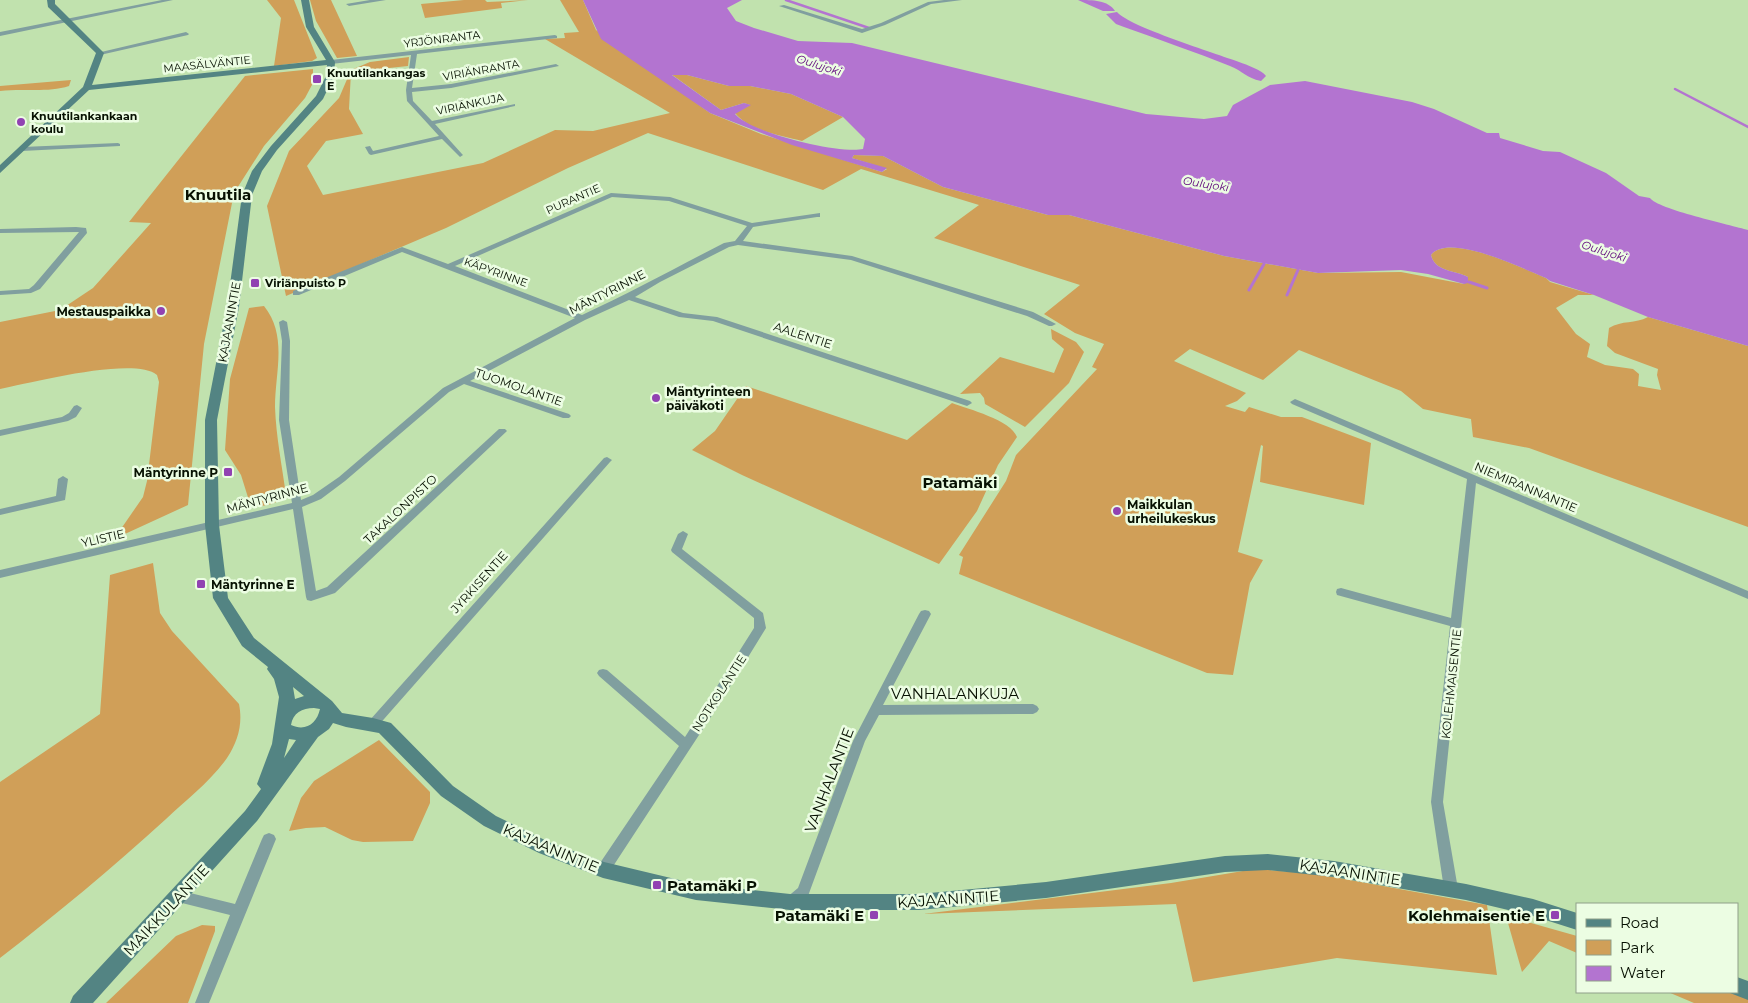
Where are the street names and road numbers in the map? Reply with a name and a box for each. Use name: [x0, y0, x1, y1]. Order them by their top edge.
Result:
street label: YRJÖNRANTA: [403, 27, 481, 51]
street label: MAASÄLVÄNTIE: [162, 52, 252, 76]
street label: VIRIÄNRANTA: [442, 56, 521, 84]
street label: VIRIÄNKUJA: [435, 90, 505, 118]
street label: PURANTIE: [544, 181, 602, 217]
street label: KÄPYRINNE: [462, 254, 530, 290]
street label: MÄNTYRINNE: [566, 266, 648, 318]
street label: KAJAANINTIE: [215, 280, 243, 364]
street label: AALENTIE: [772, 318, 834, 352]
street label: TUOMOLANTIE: [473, 365, 565, 409]
street label: NIEMIRANNANTIE: [1472, 459, 1580, 515]
street label: TAKALONPISTO: [360, 471, 440, 547]
street label: MÄNTYRINNE: [225, 480, 309, 516]
street label: YLISTIE: [80, 526, 126, 550]
street label: JYRKISENTIE: [447, 548, 511, 617]
street label: KOLEHMAISENTIE: [1438, 628, 1464, 740]
street label: NOTKOLANTIE: [689, 652, 749, 734]
street label: VANHALANKUJA: [891, 684, 1019, 703]
street label: VANHALANTIE: [800, 725, 858, 835]
street label: KAJAANINTIE: [500, 819, 602, 877]
street label: KAJAANINTIE: [1298, 855, 1402, 889]
street label: MAIKKULANTIE: [119, 861, 213, 959]
street label: KAJAANINTIE: [896, 886, 1000, 912]

